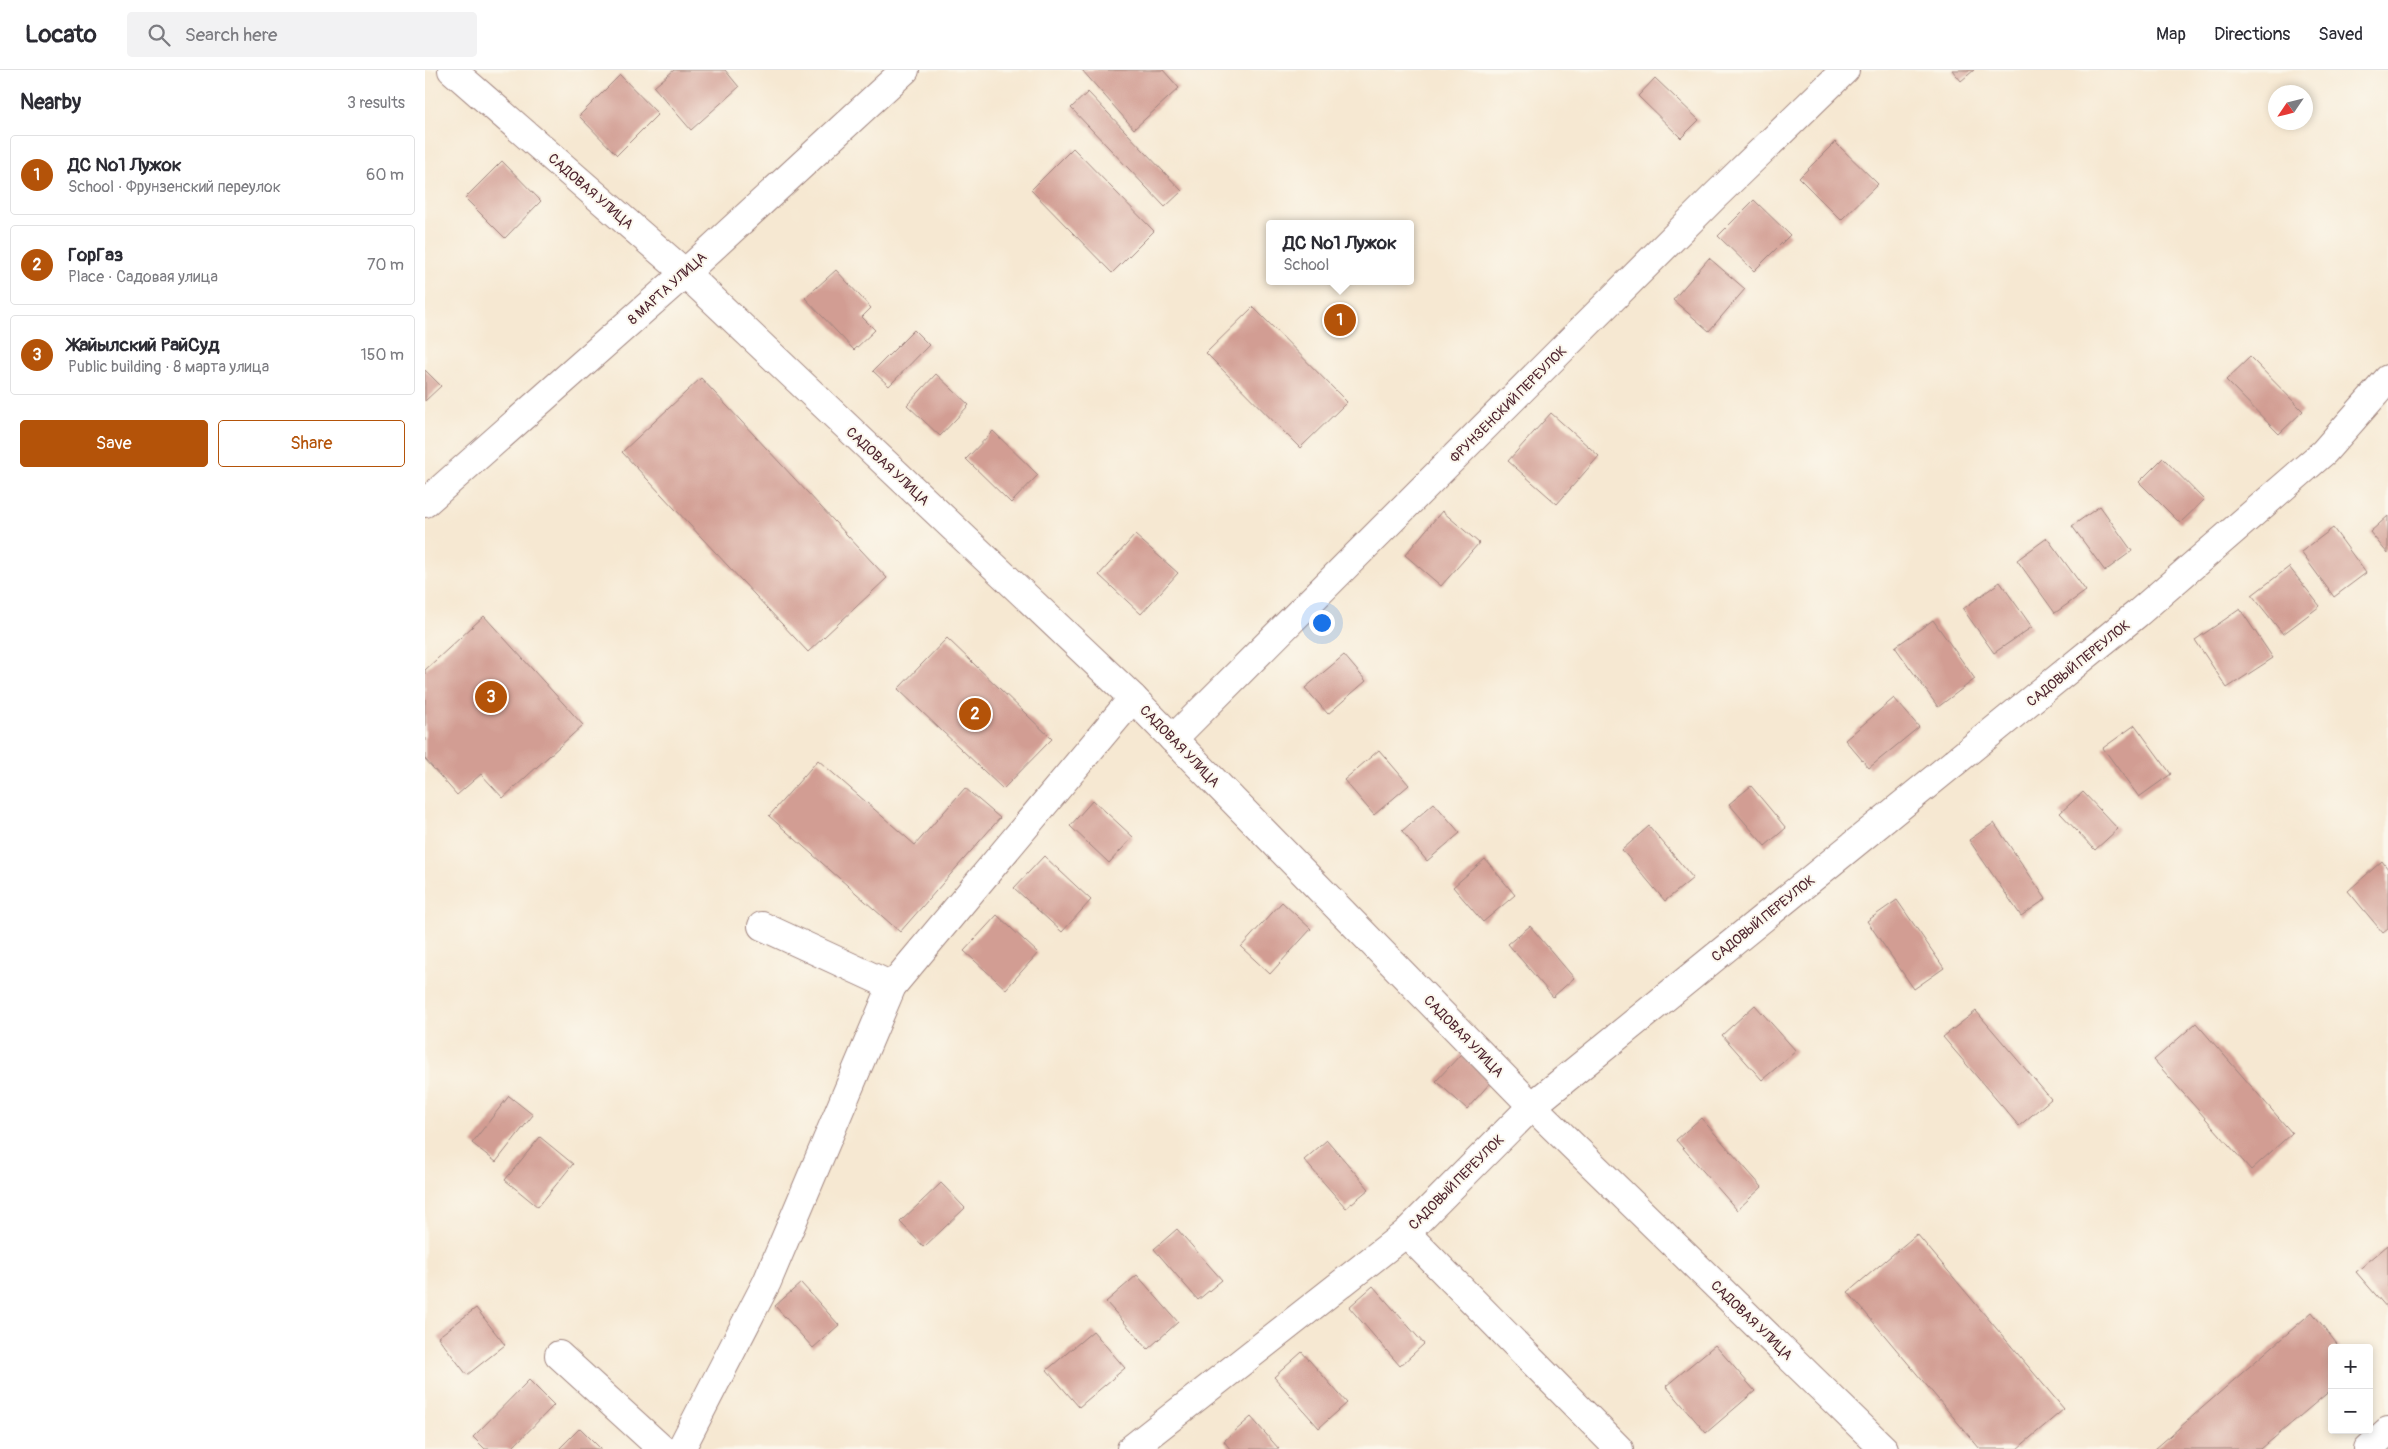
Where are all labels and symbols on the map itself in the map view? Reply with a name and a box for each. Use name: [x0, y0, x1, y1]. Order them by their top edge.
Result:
north arrow: [2268, 85, 2313, 130]
street label: САДОВАЯ УЛИЦА: [545, 150, 637, 233]
street label: 8 МАРТА УЛИЦА: [624, 248, 710, 328]
pin: 1: [1324, 301, 1356, 339]
street label: ФРУНЗЕНСКИЙ ПЕРЕУЛОК: [1446, 342, 1570, 466]
street label: САДОВАЯ УЛИЦА: [843, 424, 933, 509]
your location: [1309, 610, 1335, 636]
street label: САДОВЫЙ ПЕРЕУЛОК: [2023, 616, 2133, 710]
pin: 3: [475, 678, 507, 716]
pin: 2: [959, 695, 991, 733]
street label: САДОВАЯ УЛИЦА: [1136, 702, 1223, 791]
street label: САДОВЫЙ ПЕРЕУЛОК: [1708, 871, 1818, 965]
street label: САДОВАЯ УЛИЦА: [1420, 992, 1507, 1081]
street label: САДОВЫЙ ПЕРЕУЛОК: [1405, 1131, 1508, 1234]
street label: САДОВАЯ УЛИЦА: [1707, 1277, 1796, 1364]

